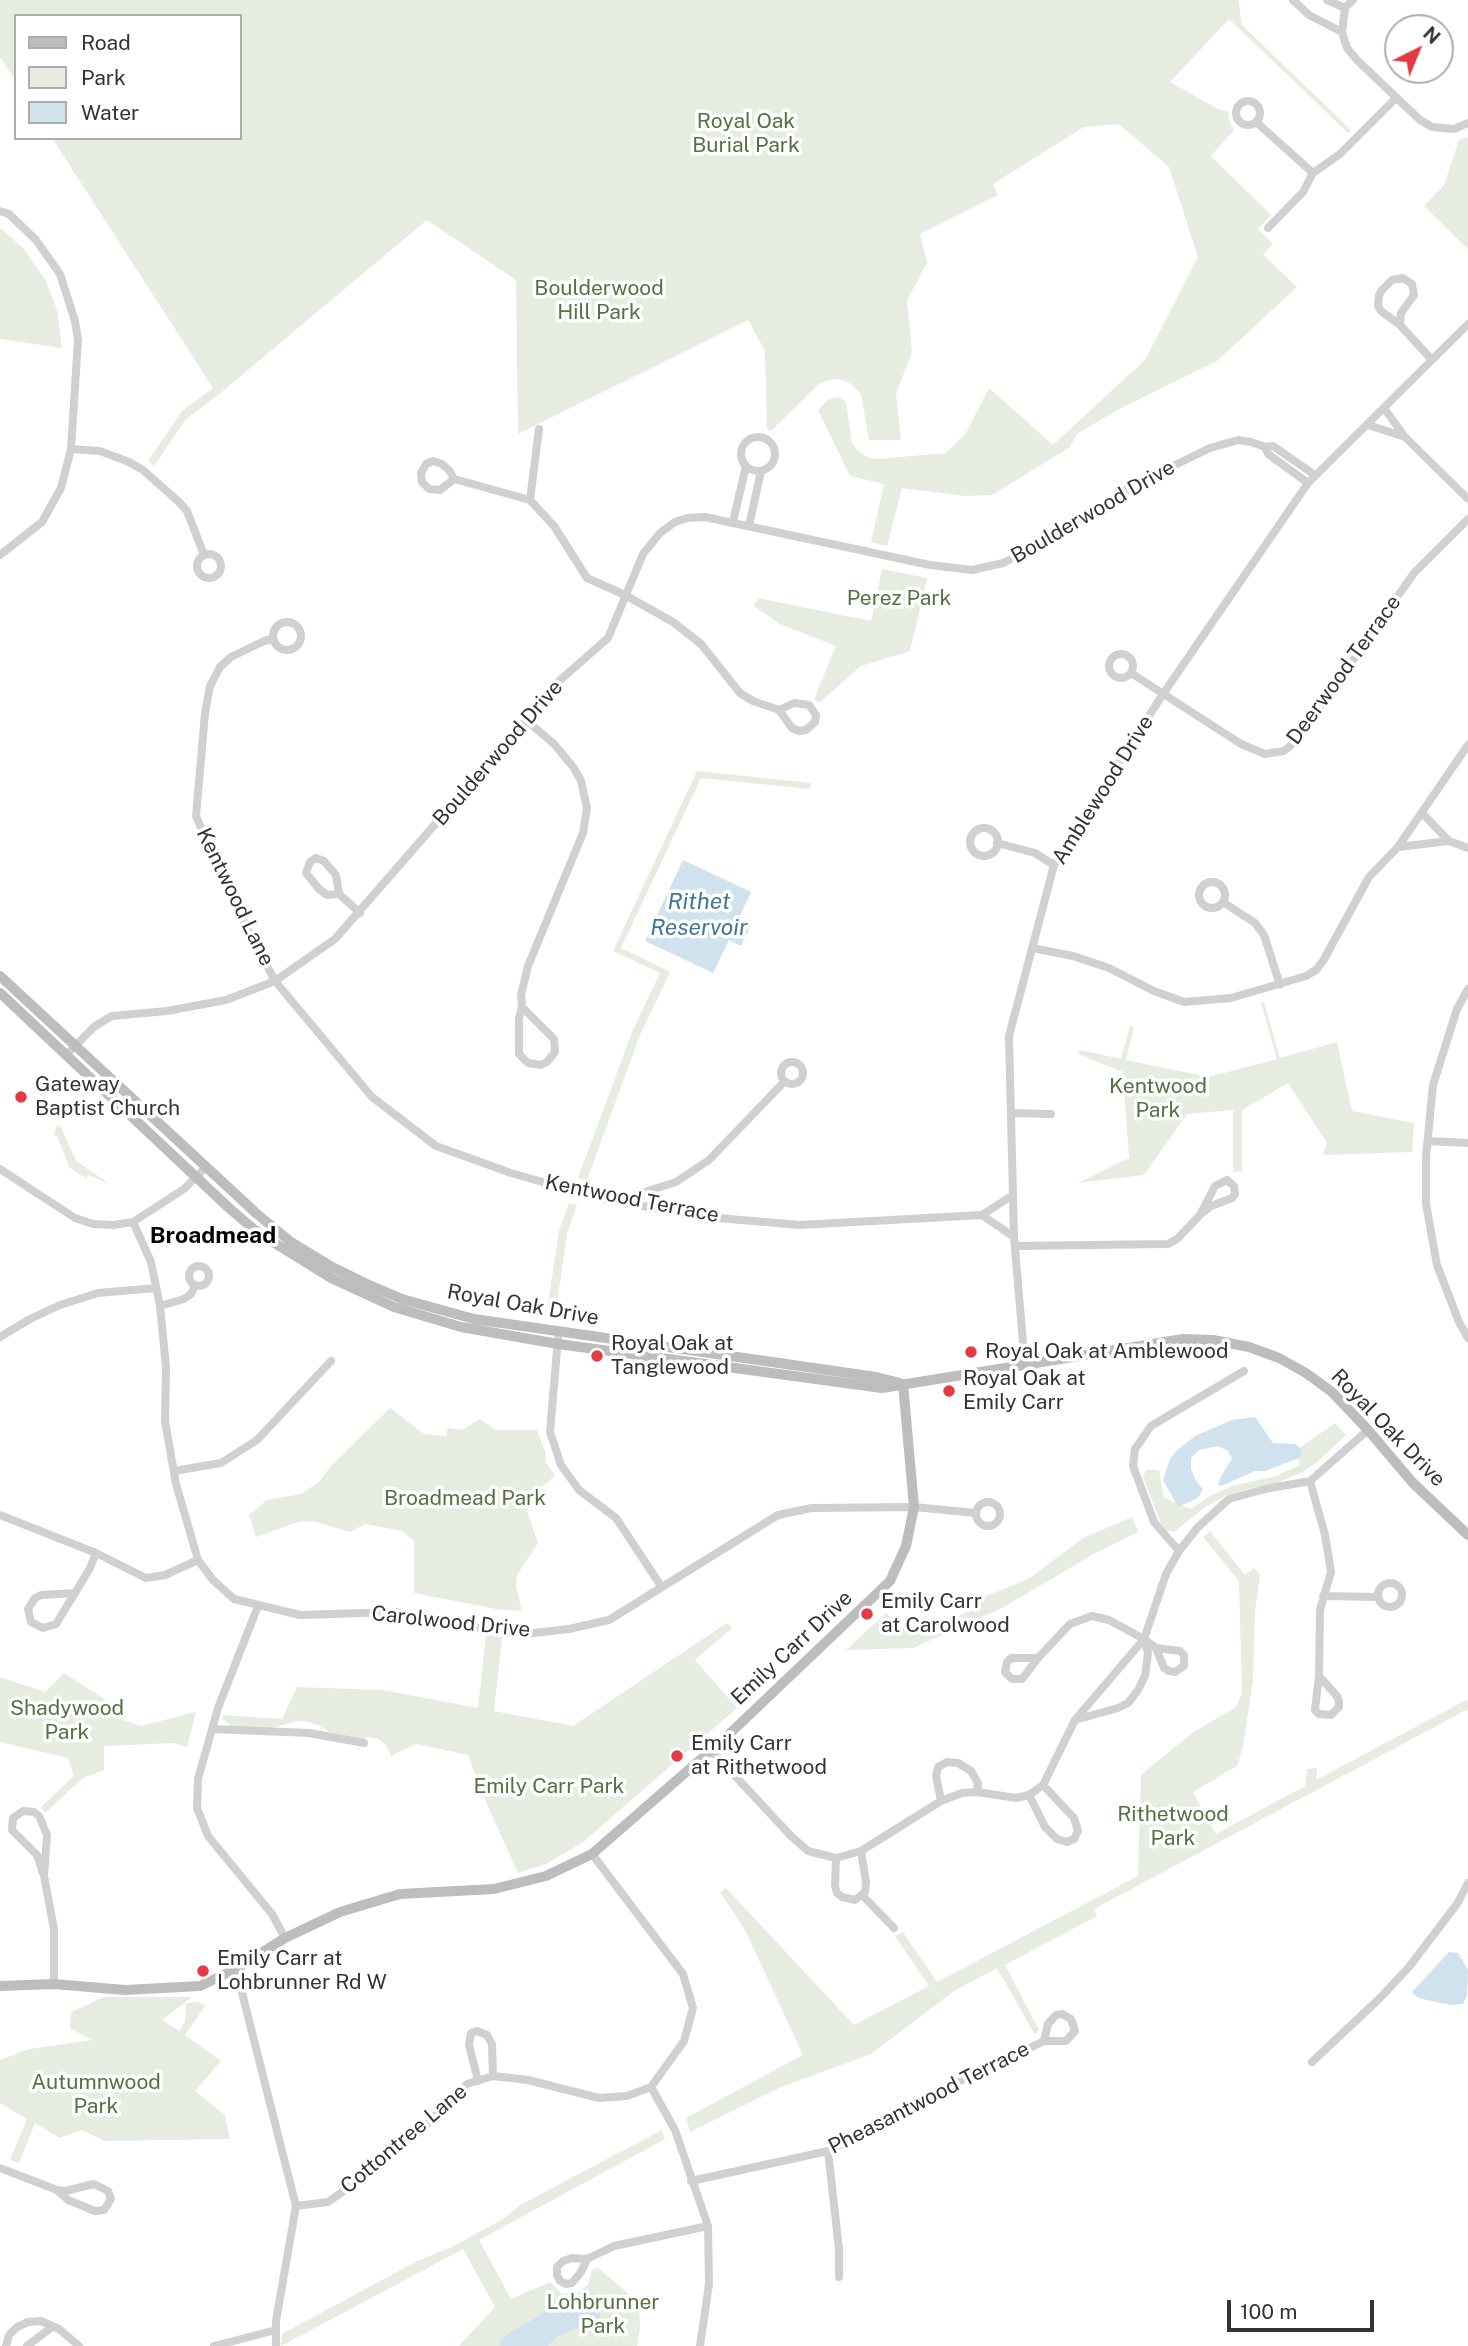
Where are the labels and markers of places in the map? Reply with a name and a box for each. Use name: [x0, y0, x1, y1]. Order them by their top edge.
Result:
place label: Gateway Baptist Church: [35, 1072, 180, 1122]
marker: Gateway Baptist Church: [13, 1089, 29, 1105]
place label: Royal Oak at Tanglewood: [611, 1331, 734, 1381]
place label: Royal Oak at Amblewood: [985, 1339, 1228, 1365]
marker: Royal Oak at Amblewood: [963, 1344, 979, 1360]
marker: Royal Oak at Tanglewood: [589, 1348, 605, 1364]
place label: Royal Oak at Emily Carr: [963, 1366, 1086, 1416]
marker: Royal Oak at Emily Carr: [941, 1383, 957, 1399]
place label: Emily Carr at Carolwood: [881, 1589, 1010, 1639]
marker: Emily Carr at Carolwood: [859, 1606, 875, 1622]
place label: Emily Carr at Rithetwood: [691, 1731, 827, 1781]
marker: Emily Carr at Rithetwood: [669, 1748, 685, 1764]
place label: Emily Carr at Lohbrunner Rd W: [217, 1946, 387, 1996]
marker: Emily Carr at Lohbrunner Rd W: [195, 1963, 211, 1979]

